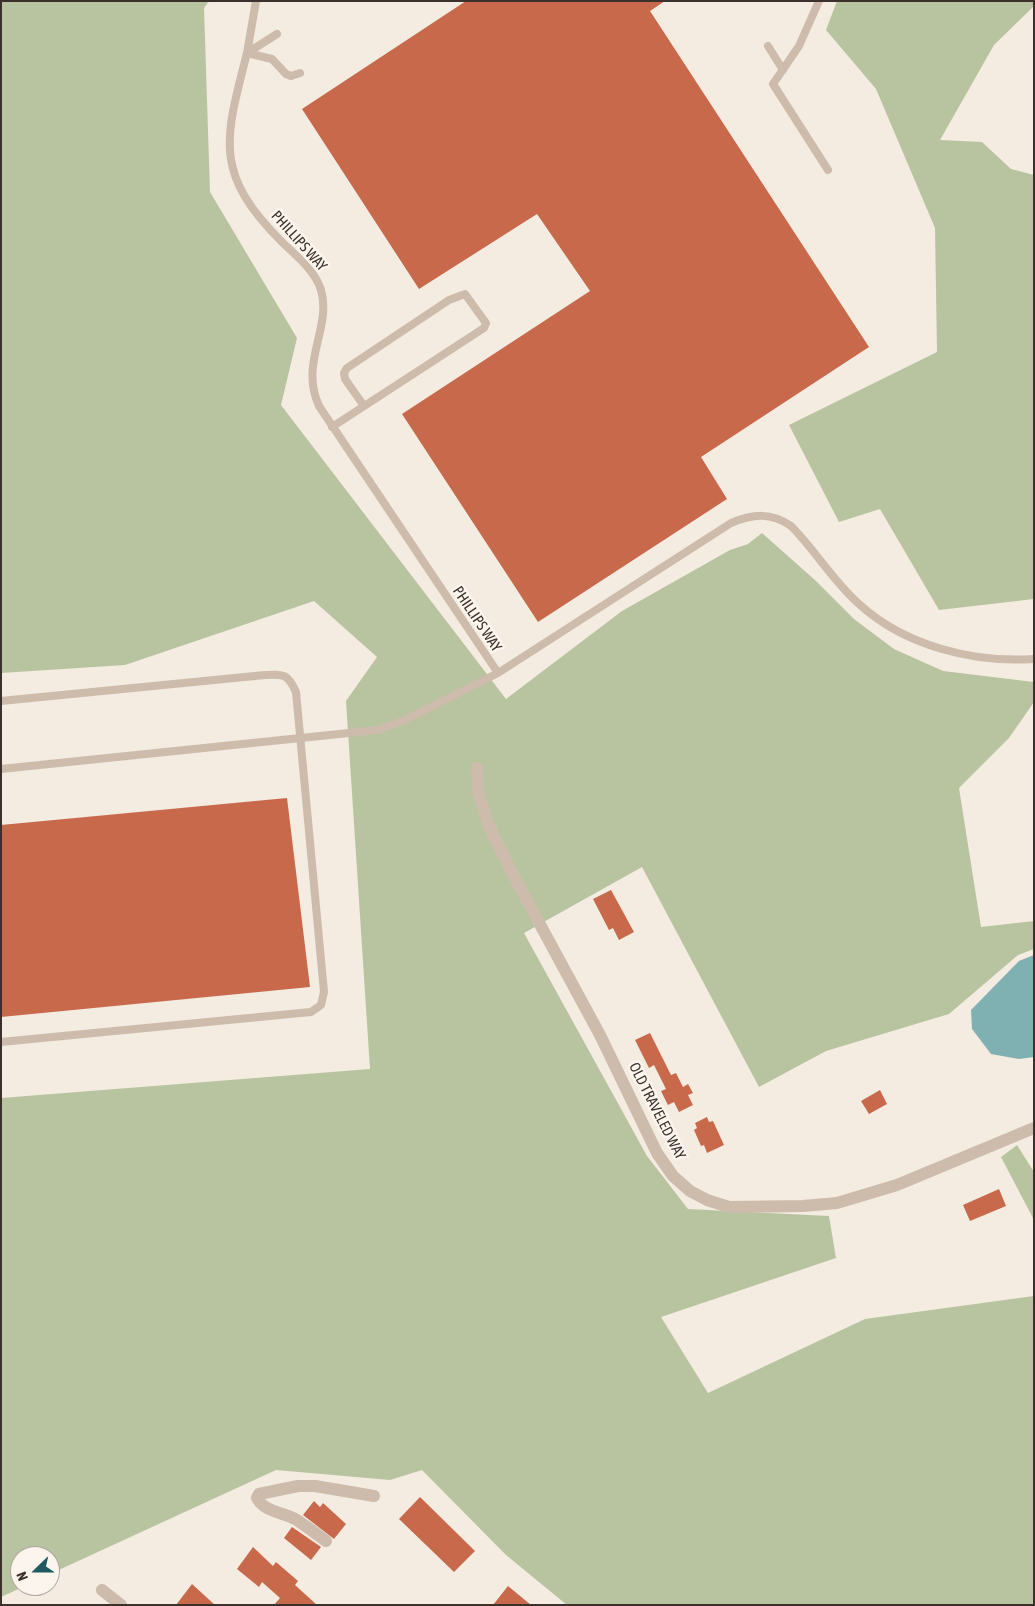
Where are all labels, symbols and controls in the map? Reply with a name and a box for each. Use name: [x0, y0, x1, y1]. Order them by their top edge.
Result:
street label: PHILLIPS WAY: [267, 207, 331, 275]
street label: PHILLIPS WAY: [449, 583, 505, 655]
street label: OLD TRAVELED WAY: [625, 1060, 689, 1162]
north arrow: [10, 1546, 60, 1596]
text: N: [13, 1569, 31, 1583]

